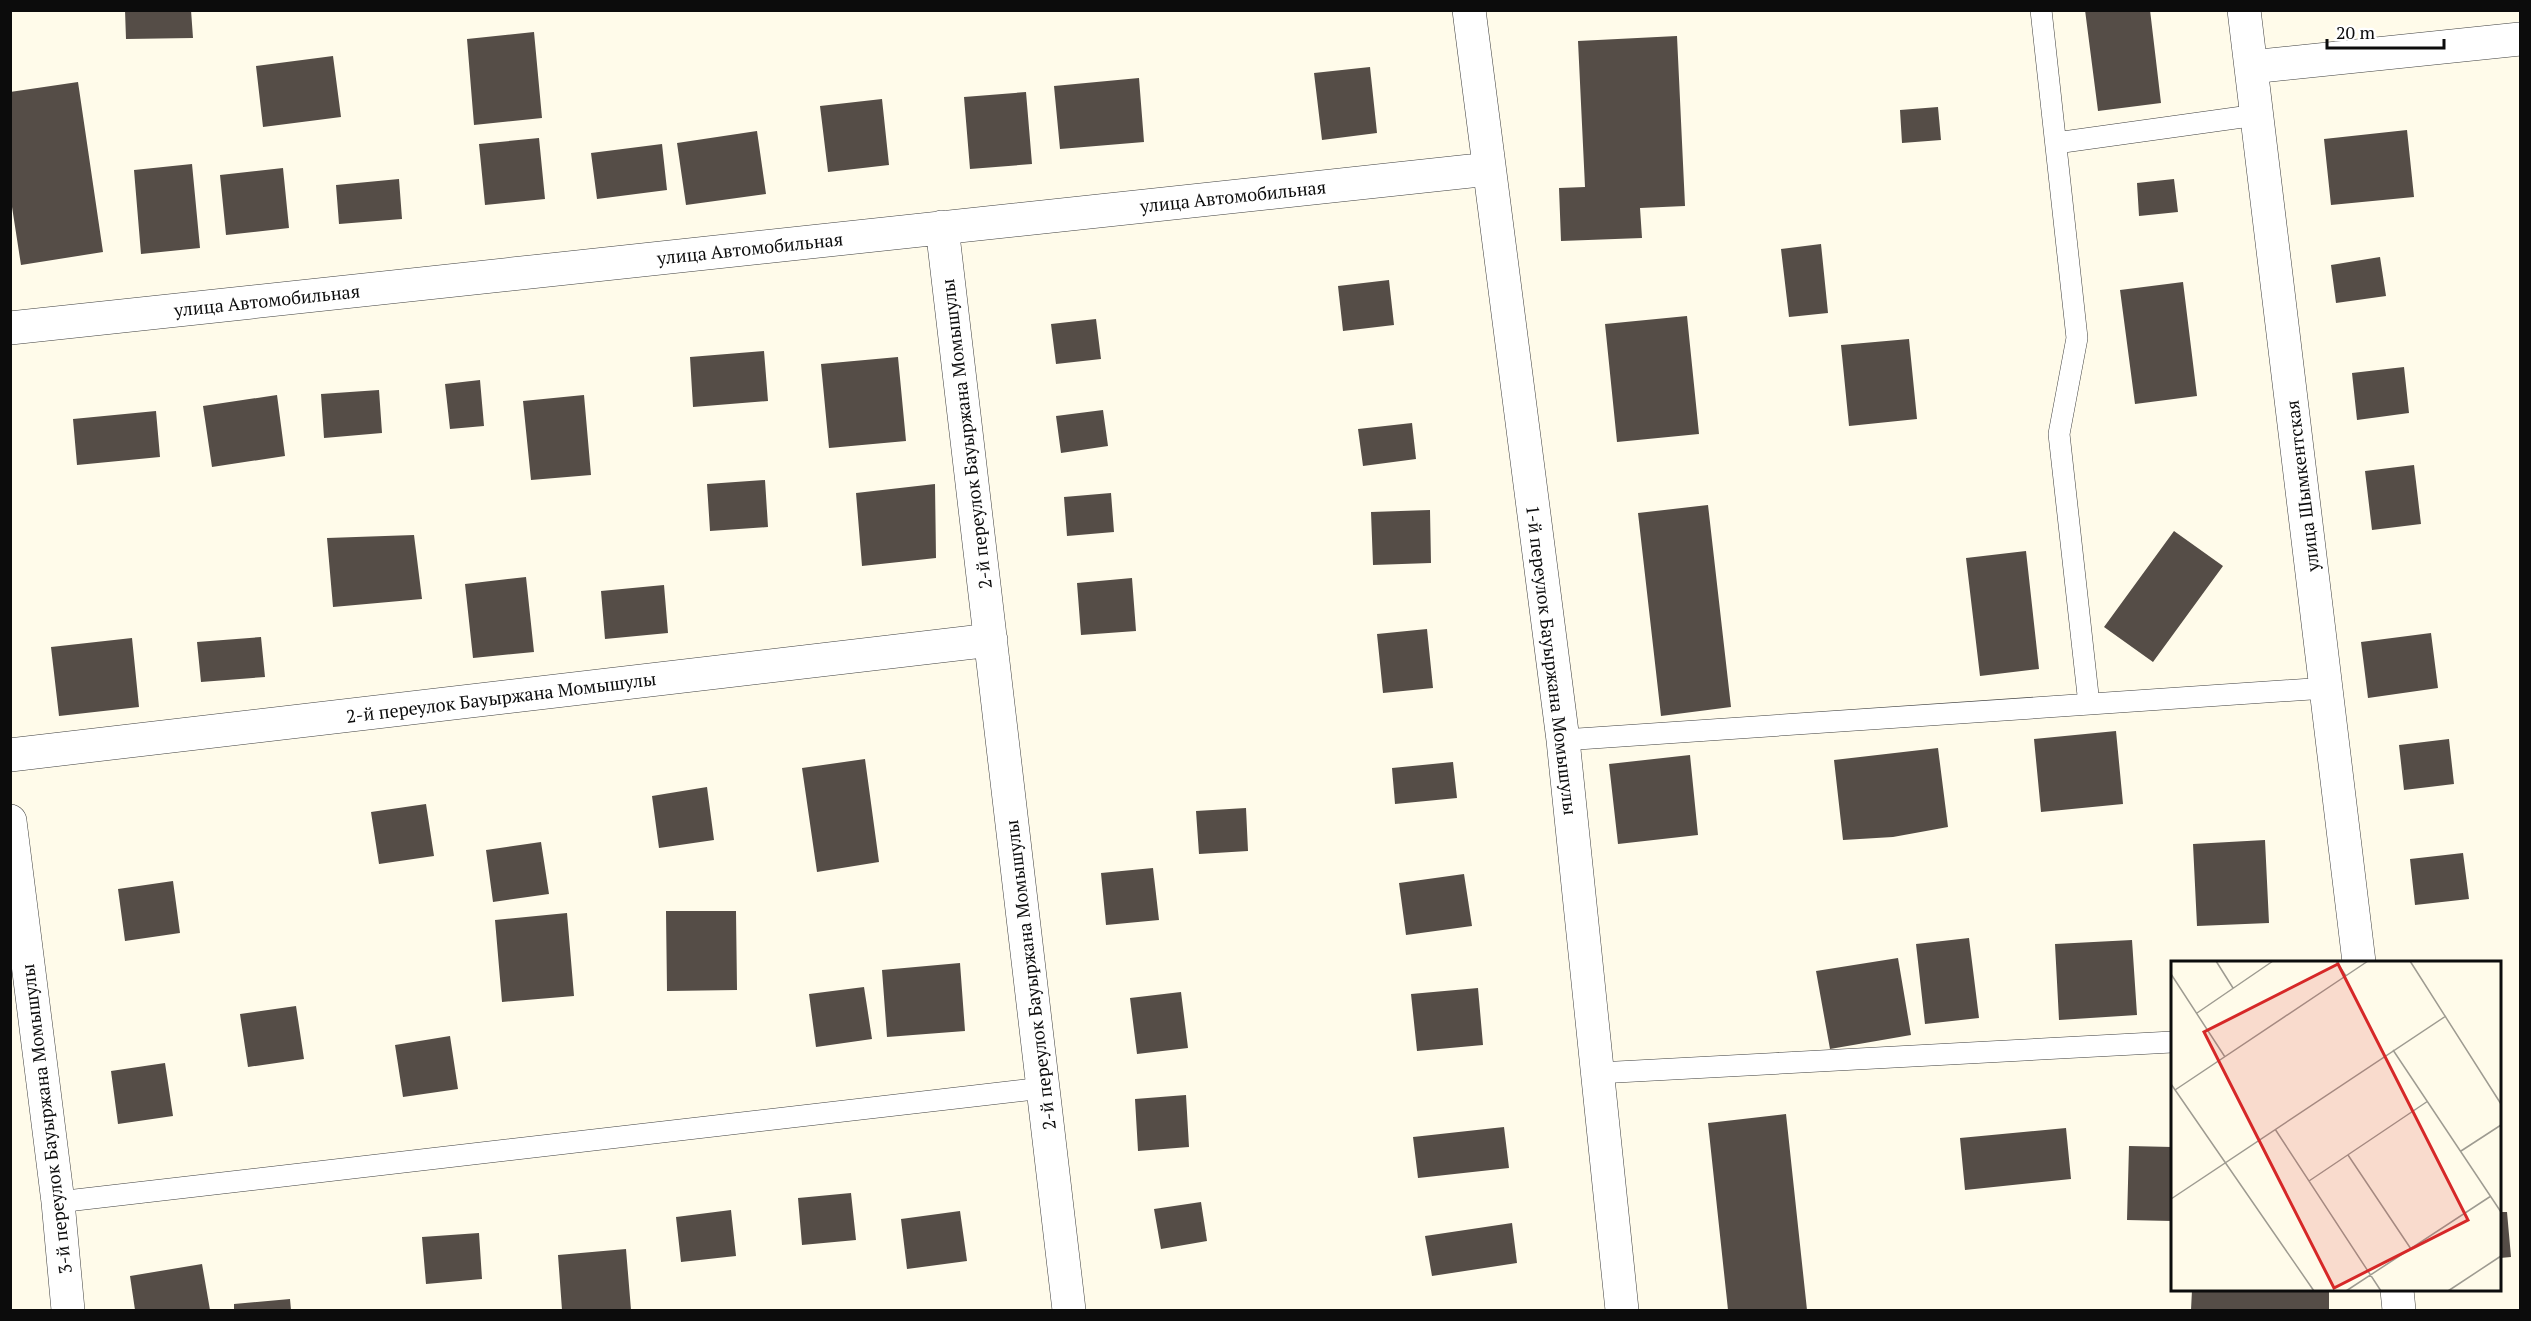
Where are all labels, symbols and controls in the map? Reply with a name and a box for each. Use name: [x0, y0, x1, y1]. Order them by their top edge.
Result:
scale bar: [2327, 12, 2444, 50]
text: 20 m: [2336, 20, 2376, 44]
street label: улица Автомобильная: [1138, 174, 1327, 218]
street label: улица Автомобильная: [655, 226, 844, 270]
street label: улица Автомобильная: [172, 278, 361, 322]
street label: 2-й переулок Бауыржана Момышулы: [935, 278, 997, 590]
street label: улица Шымкентская: [2280, 399, 2325, 574]
street label: 1-й переулок Бауыржана Момышулы: [1521, 504, 1583, 816]
street label: 2-й переулок Бауыржана Момышулы: [345, 666, 657, 728]
street label: 2-й переулок Бауыржана Момышулы: [999, 819, 1061, 1131]
inset map: [2171, 961, 2501, 1291]
street label: 3-й переулок Бауыржана Момышулы: [15, 963, 77, 1275]

